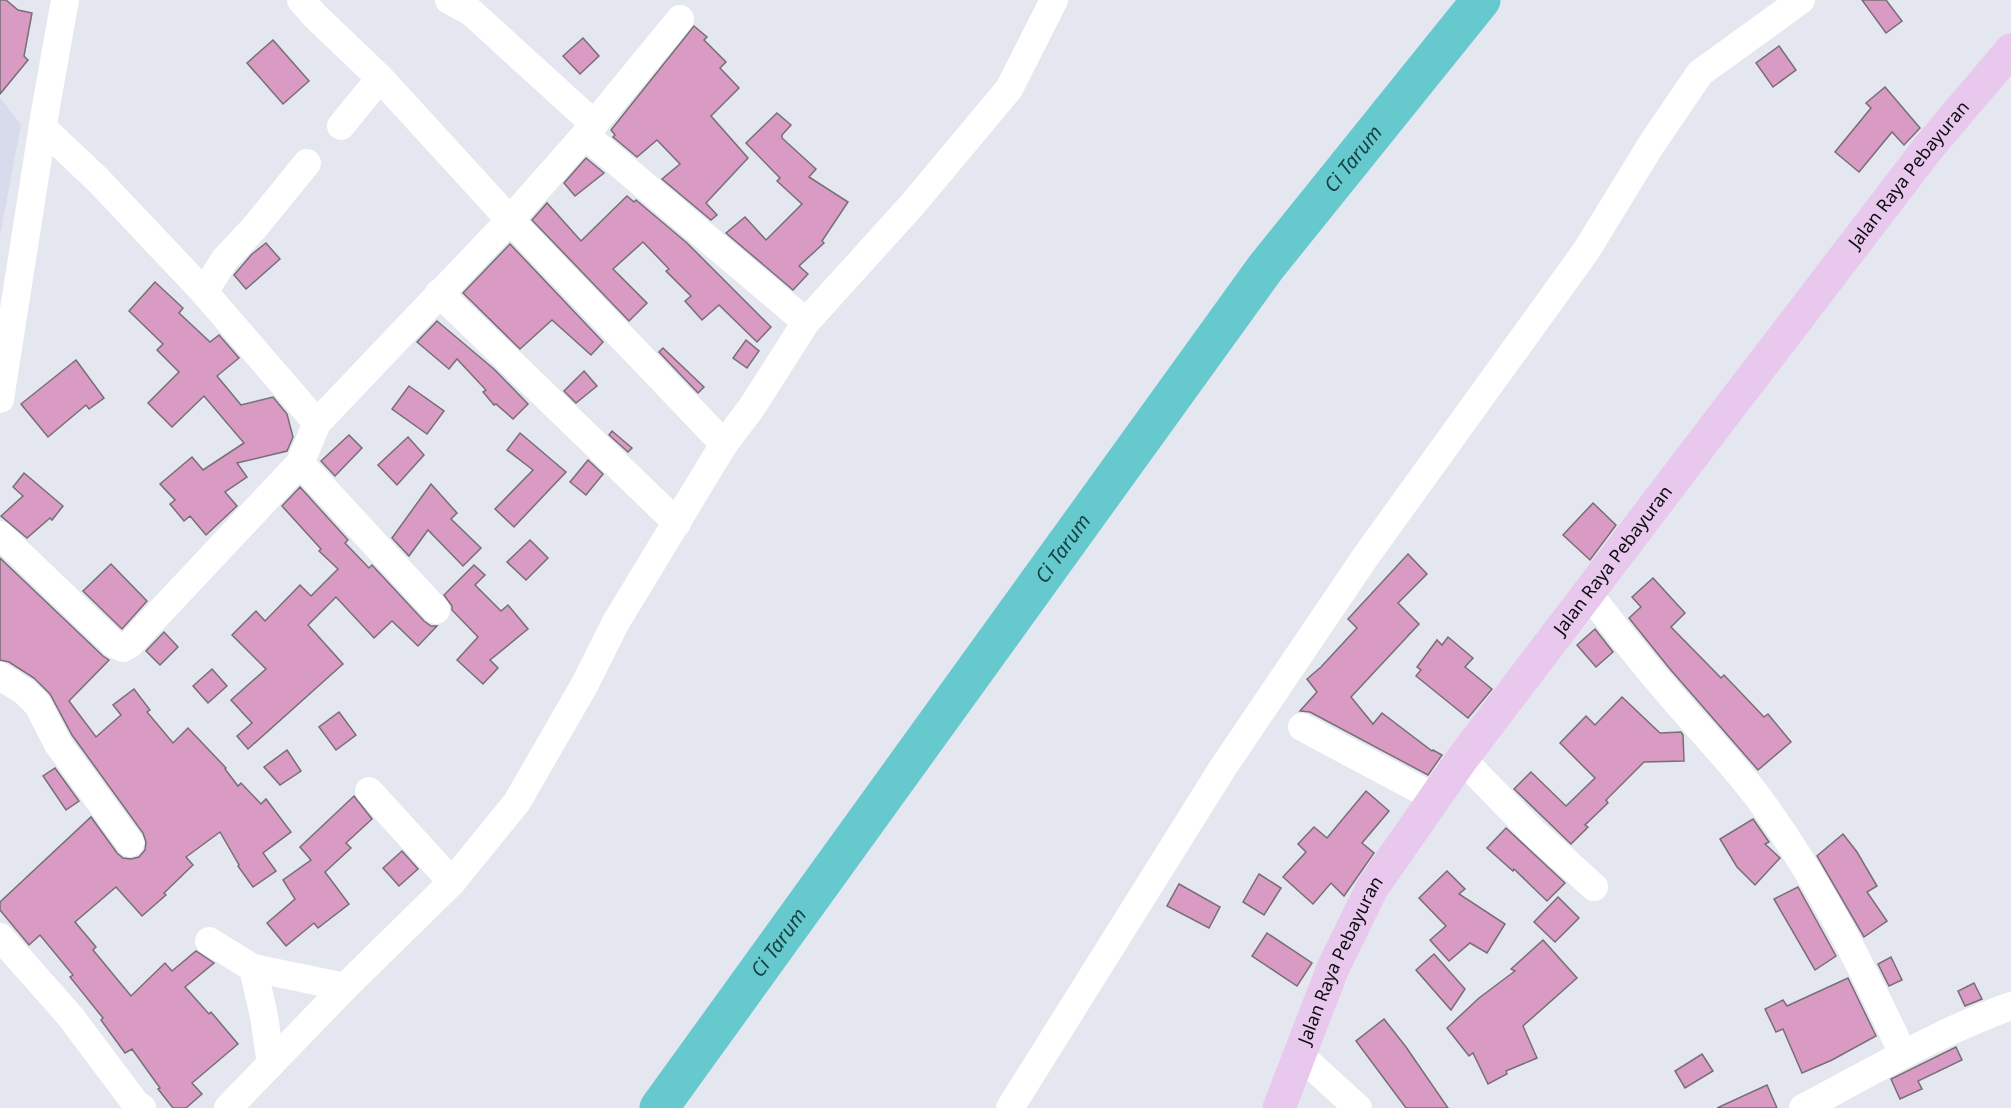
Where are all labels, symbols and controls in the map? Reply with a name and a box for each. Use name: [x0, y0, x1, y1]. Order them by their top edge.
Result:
street label: Jalan Raya Pebayuran: [1841, 95, 1974, 254]
water label: Ci Tarum: [1317, 119, 1388, 198]
street label: Jalan Raya Pebayuran: [1547, 480, 1677, 641]
water label: Ci Tarum: [1028, 508, 1096, 588]
street label: Jalan Raya Pebayuran: [1291, 871, 1388, 1049]
water label: Ci Tarum: [744, 902, 812, 982]

